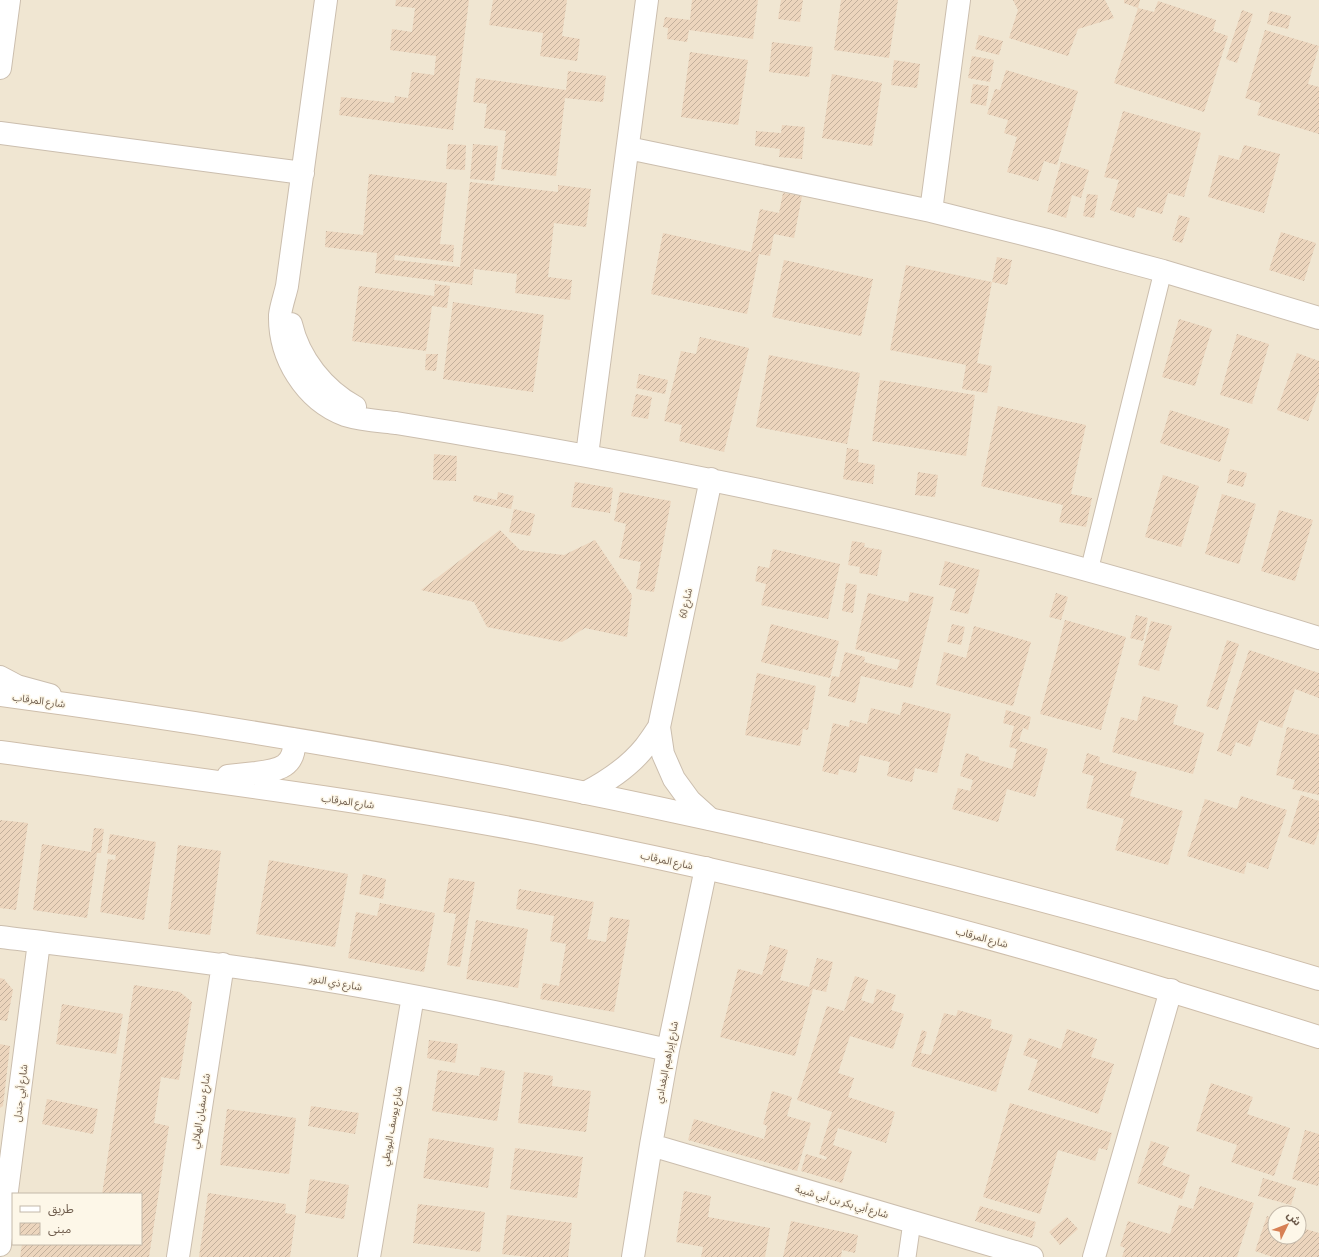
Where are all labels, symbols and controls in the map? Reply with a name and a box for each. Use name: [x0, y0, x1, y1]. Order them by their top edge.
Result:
street label: شارع 60: [676, 587, 696, 620]
street label: شارع المرقاب: [11, 690, 66, 712]
street label: شارع المرقاب: [320, 791, 375, 813]
street label: شارع المرقاب: [639, 849, 694, 873]
street label: شارع المرقاب: [954, 924, 1009, 952]
street label: شارع ذي النور: [308, 971, 363, 995]
street label: شارع إبراهيم البغدادي: [652, 1020, 682, 1105]
street label: شارع أبي جندل: [11, 1063, 32, 1123]
street label: شارع سفيان الهلالي: [188, 1072, 214, 1150]
street label: شارع يوسف البويطي: [378, 1085, 406, 1167]
street label: شارع أبي بكر بن أبي شيبة: [793, 1182, 890, 1222]
legend: [12, 1193, 142, 1245]
text: طريق: [48, 1201, 74, 1217]
north arrow: [1267, 1205, 1307, 1245]
text: ش: [1284, 1208, 1305, 1228]
text: مبنى: [48, 1221, 71, 1236]

